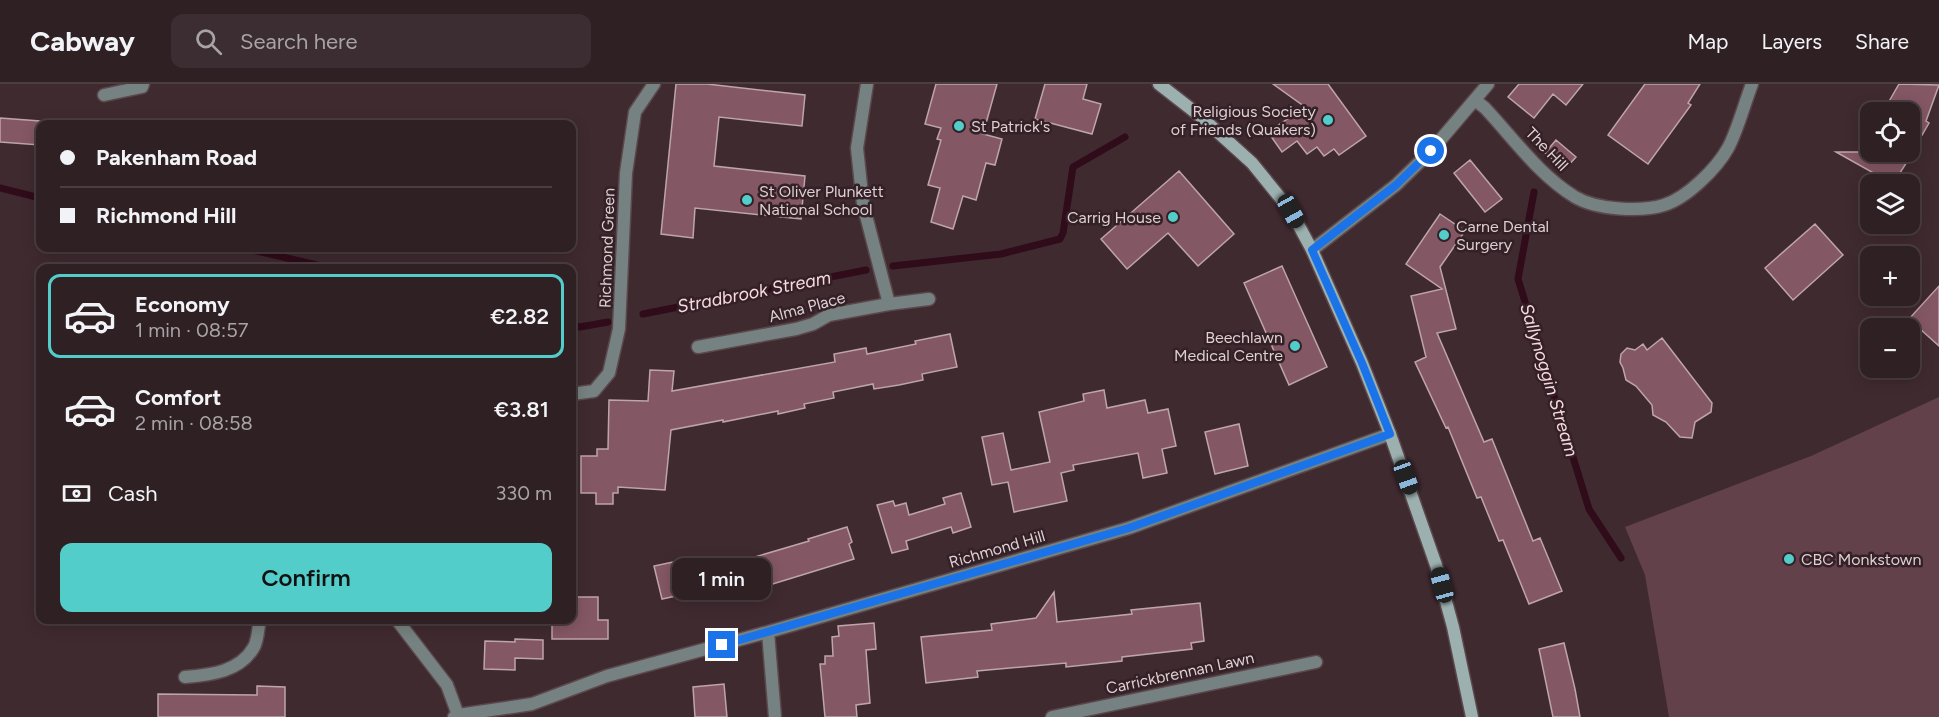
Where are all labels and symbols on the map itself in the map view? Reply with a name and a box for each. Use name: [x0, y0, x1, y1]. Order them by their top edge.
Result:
place label: Religious Society of Friends (Quakers): [1171, 102, 1317, 139]
marker: Religious Society of Friends (Quakers): [1321, 113, 1335, 127]
place label: St Patrick's: [971, 117, 1050, 136]
marker: St Patrick's: [952, 119, 966, 133]
street label: The Hill: [1522, 123, 1572, 175]
route start: [1417, 137, 1444, 164]
place label: St Oliver Plunkett National School: [759, 182, 884, 219]
street label: Richmond Green: [595, 187, 619, 309]
car: [1274, 191, 1308, 231]
marker: St Oliver Plunkett National School: [740, 193, 754, 207]
place label: Carrig House: [1067, 208, 1161, 227]
marker: Carrig House: [1166, 210, 1180, 224]
place label: Carne Dental Surgery: [1456, 217, 1549, 254]
marker: Carne Dental Surgery: [1437, 228, 1451, 242]
water label: Stradbrook Stream: [675, 266, 833, 318]
street label: Alma Place: [767, 288, 848, 326]
water label: Sallynoggin Stream: [1515, 301, 1583, 459]
place label: Beechlawn Medical Centre: [1174, 328, 1283, 365]
marker: Beechlawn Medical Centre: [1288, 339, 1302, 353]
car: [1391, 457, 1421, 497]
street label: Richmond Hill: [947, 526, 1047, 572]
place label: CBC Monkstown: [1801, 550, 1921, 569]
marker: CBC Monkstown: [1782, 552, 1796, 566]
callout: 1 min: [672, 558, 771, 600]
car: [1429, 565, 1455, 605]
route end: [708, 631, 735, 658]
street label: Carrickbrennan Lawn: [1104, 648, 1256, 698]

